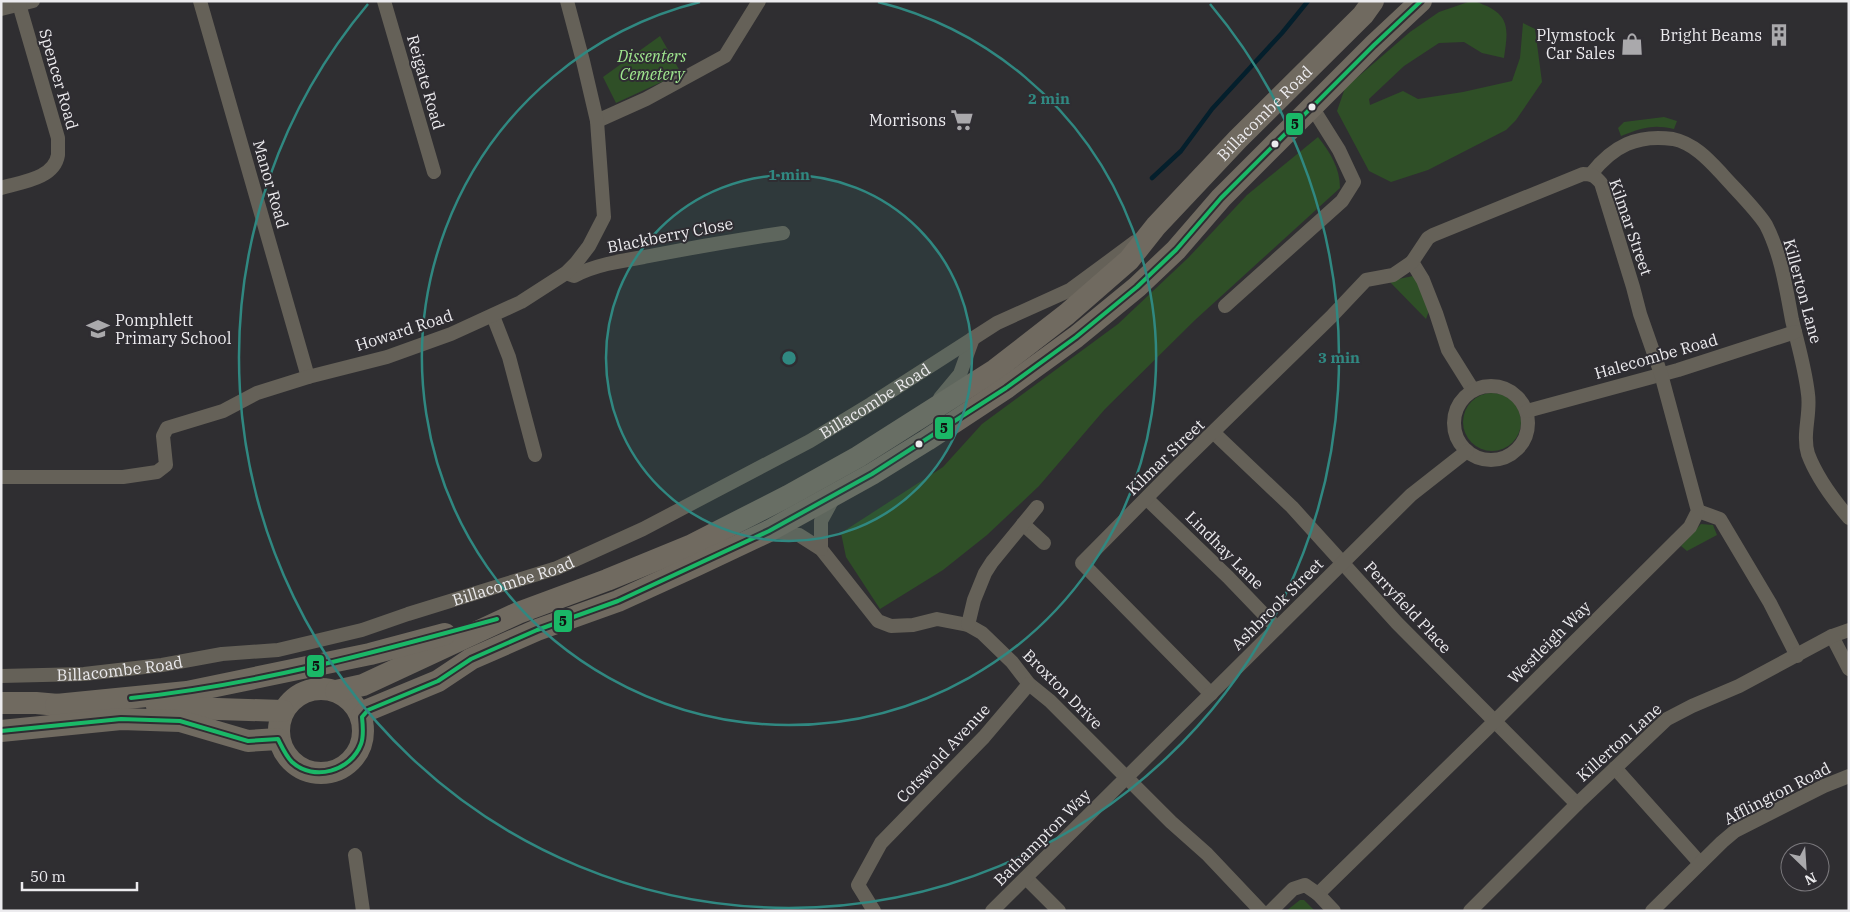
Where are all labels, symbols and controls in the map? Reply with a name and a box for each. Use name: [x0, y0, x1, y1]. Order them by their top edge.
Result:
building icon: Bright Beams: [1766, 22, 1792, 48]
place label: Plymstock Car Sales: [1536, 25, 1616, 63]
place label: Bright Beams: [1660, 25, 1762, 45]
street label: Spencer Road: [35, 26, 83, 132]
shop icon: Plymstock Car Sales: [1619, 31, 1645, 57]
street label: Reigate Road: [403, 32, 449, 132]
park label: Dissenters Cemetery: [616, 46, 687, 84]
street label: Billacombe Road: [1213, 61, 1316, 165]
text: 2 min: [1028, 89, 1070, 108]
unlabelled marker: [1307, 102, 1317, 112]
supermarket icon: Morrisons: [949, 107, 975, 133]
place label: Morrisons: [869, 110, 946, 130]
line badge: 5: [1285, 112, 1304, 136]
text: 5: [1291, 115, 1299, 133]
street label: Manor Road: [249, 138, 293, 231]
unlabelled marker: [1270, 139, 1280, 149]
text: 1 min: [768, 165, 810, 184]
street label: Kilmar Street: [1605, 176, 1657, 278]
street label: Blackberry Close: [605, 213, 735, 257]
street label: Killerton Lane: [1779, 237, 1827, 345]
street label: Howard Road: [353, 305, 455, 355]
place label: Pomphlett Primary School: [115, 310, 232, 348]
school or university icon: Pomphlett Primary School: [85, 316, 111, 342]
street label: Halecombe Road: [1592, 329, 1720, 383]
text: 3 min: [1318, 348, 1360, 367]
centre of rings: [780, 349, 798, 367]
street label: Billacombe Road: [816, 359, 934, 443]
street label: Kilmar Street: [1122, 415, 1208, 499]
line badge: 5: [934, 416, 954, 440]
text: 5: [940, 419, 948, 437]
unlabelled marker: [914, 439, 924, 449]
street label: Lindhay Lane: [1182, 507, 1268, 593]
street label: Billacombe Road: [450, 551, 577, 610]
street label: Ashbrook Street: [1227, 554, 1327, 654]
street label: Perryfield Place: [1360, 557, 1456, 657]
street label: Westleigh Way: [1503, 596, 1595, 688]
line badge: 5: [553, 609, 573, 633]
text: 5: [559, 612, 567, 630]
street label: Broxton Drive: [1019, 645, 1107, 733]
street label: Billacombe Road: [56, 651, 185, 685]
line badge: 5: [306, 654, 325, 678]
text: 5: [312, 657, 320, 675]
street label: Cotswold Avenue: [892, 699, 994, 807]
street label: Killerton Lane: [1572, 699, 1666, 785]
street label: Afflington Road: [1720, 757, 1834, 829]
street label: Bathampton Way: [989, 784, 1095, 890]
north arrow: [1780, 842, 1830, 892]
scale bar: [22, 860, 138, 892]
text: 50 m: [30, 867, 66, 886]
text: N: [1802, 868, 1819, 889]

